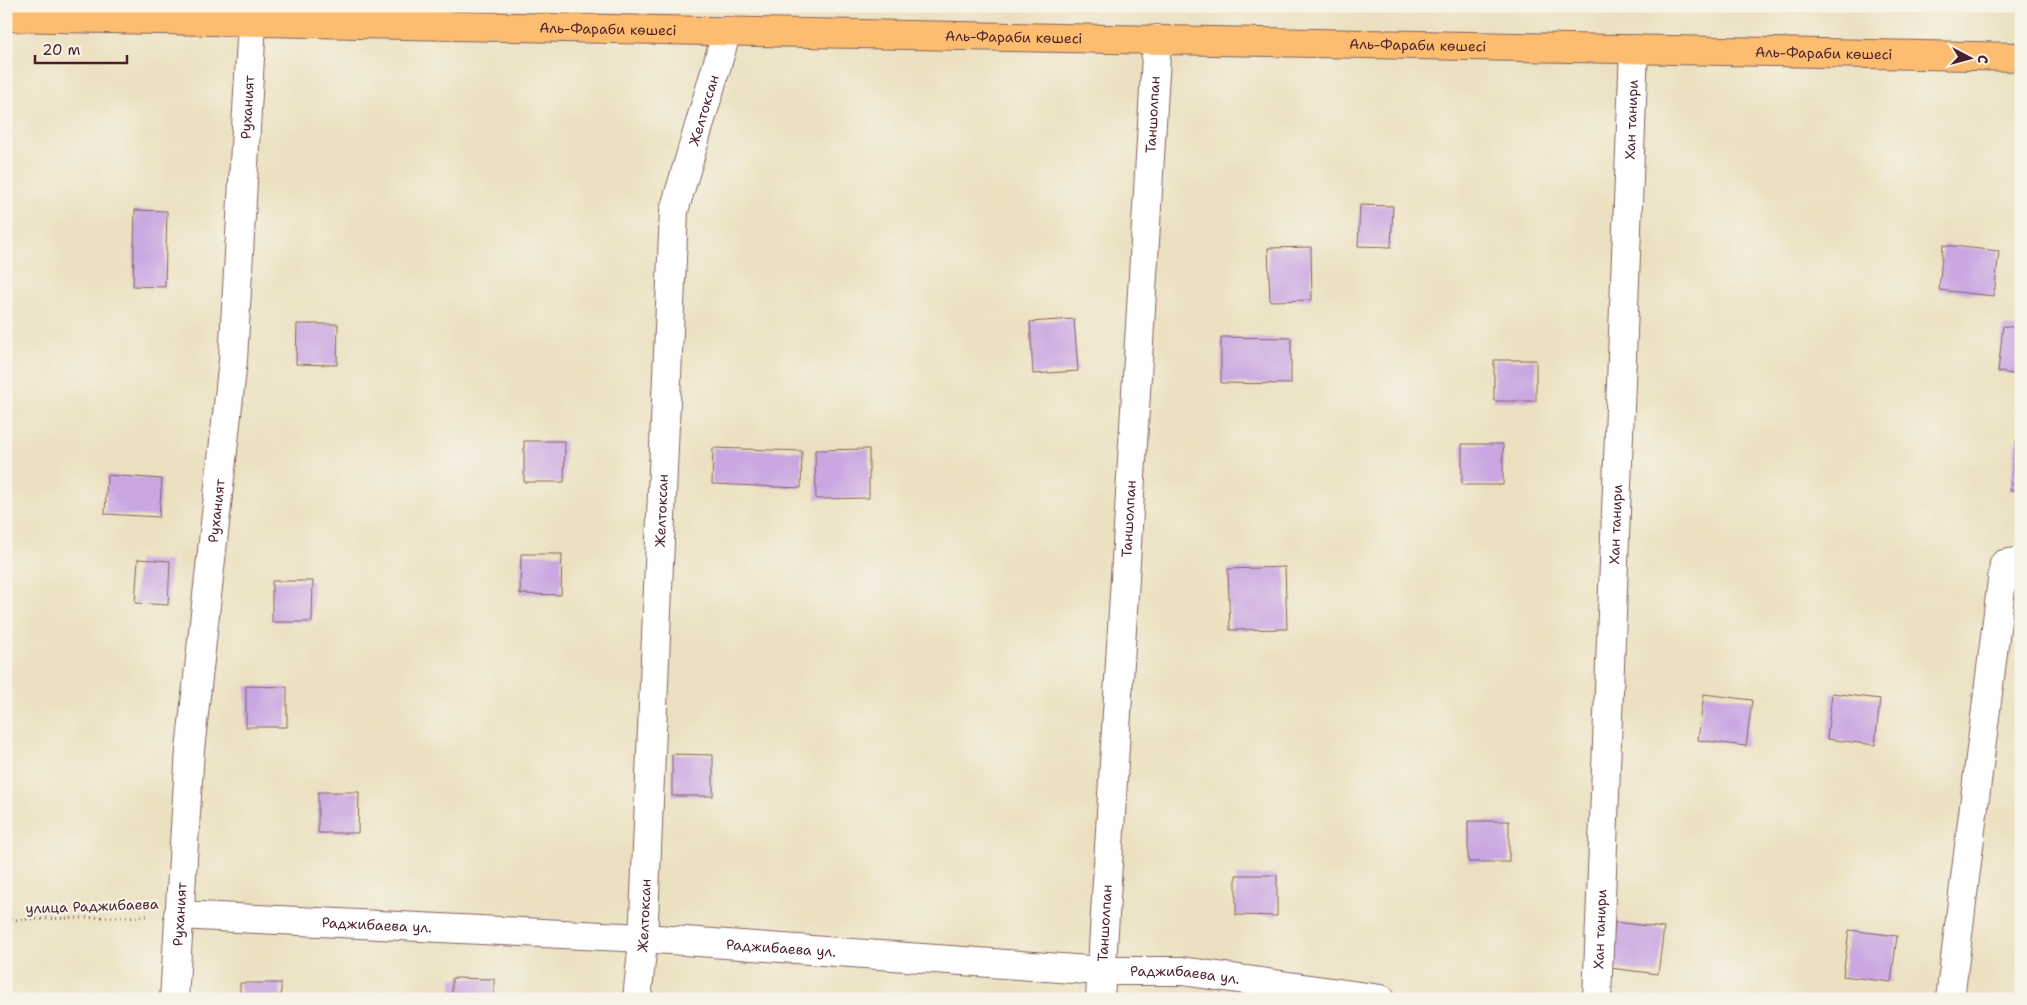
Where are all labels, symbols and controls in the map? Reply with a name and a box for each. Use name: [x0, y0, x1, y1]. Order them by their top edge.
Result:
street label: Аль-Фараби көшесі: [539, 19, 677, 39]
street label: Аль-Фараби көшесі: [945, 27, 1083, 47]
scale bar: [35, 32, 128, 64]
north arrow: [1944, 32, 1994, 82]
street label: Аль-Фараби көшесі: [1349, 35, 1487, 55]
text: 20 m: [42, 40, 81, 60]
street label: Аль-Фараби көшесі: [1755, 43, 1892, 63]
text: С: [1974, 54, 1992, 65]
street label: Желтоксан: [685, 73, 723, 148]
street label: Руханият: [236, 74, 258, 140]
street label: Таншолпан: [1141, 75, 1164, 154]
street label: Хан танири: [1621, 79, 1642, 160]
street label: Желтоксан: [651, 474, 672, 548]
street label: Руханият: [204, 477, 229, 544]
street label: Таншолпан: [1117, 480, 1140, 558]
street label: Хан танири: [1605, 484, 1626, 565]
street label: Желтоксан: [633, 878, 655, 953]
street label: Руханият: [168, 881, 191, 947]
street label: Таншолпан: [1093, 884, 1116, 962]
street label: Хан танири: [1589, 889, 1610, 969]
street label: улица Раджибаева: [25, 895, 159, 917]
street label: Раджибаева ул.: [321, 913, 432, 937]
street label: Раджибаева ул.: [725, 935, 837, 961]
street label: Раджибаева ул.: [1130, 962, 1241, 988]

